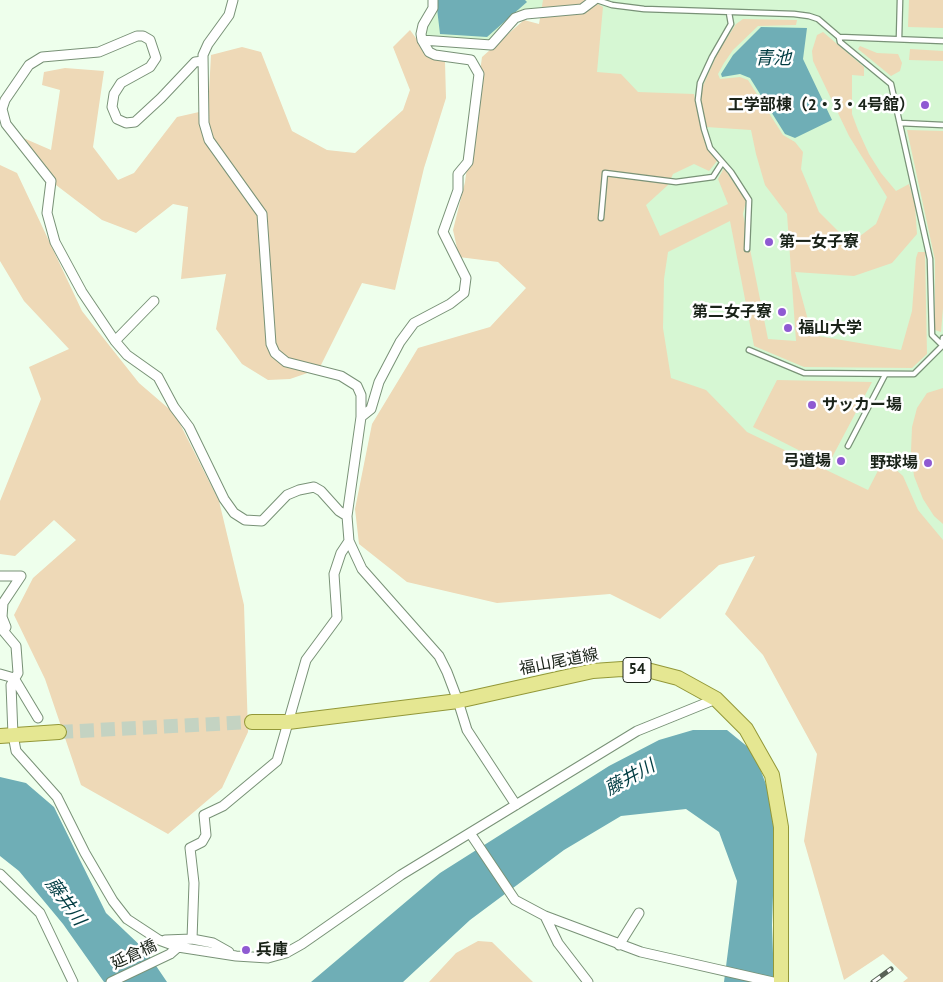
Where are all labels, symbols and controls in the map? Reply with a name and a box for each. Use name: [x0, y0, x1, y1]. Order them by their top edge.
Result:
water label: 青池: [755, 48, 791, 70]
place label: 工学部棟（2・3・4号館）: [728, 95, 915, 115]
marker: 工学部棟（2・3・4号館）: [919, 99, 931, 111]
place label: 第一女子寮: [779, 232, 859, 252]
marker: 第一女子寮: [763, 236, 775, 248]
place label: 第二女子寮: [692, 302, 772, 322]
marker: 第二女子寮: [776, 306, 788, 318]
place label: 福山大学: [798, 318, 862, 338]
marker: 福山大学: [782, 322, 794, 334]
place label: サッカー場: [822, 395, 902, 415]
marker: サッカー場: [806, 399, 818, 411]
place label: 弓道場: [783, 451, 831, 471]
place label: 野球場: [870, 453, 918, 473]
marker: 弓道場: [835, 455, 847, 467]
marker: 野球場: [922, 457, 934, 469]
street label: 福山尾道線: [518, 645, 600, 679]
road number: 54: [623, 658, 651, 682]
water label: 藤井川: [601, 755, 659, 801]
water label: 藤井川: [40, 874, 90, 930]
street label: 延倉橋: [108, 936, 160, 974]
place label: 兵庫: [256, 940, 288, 960]
marker: 兵庫: [240, 944, 252, 956]

